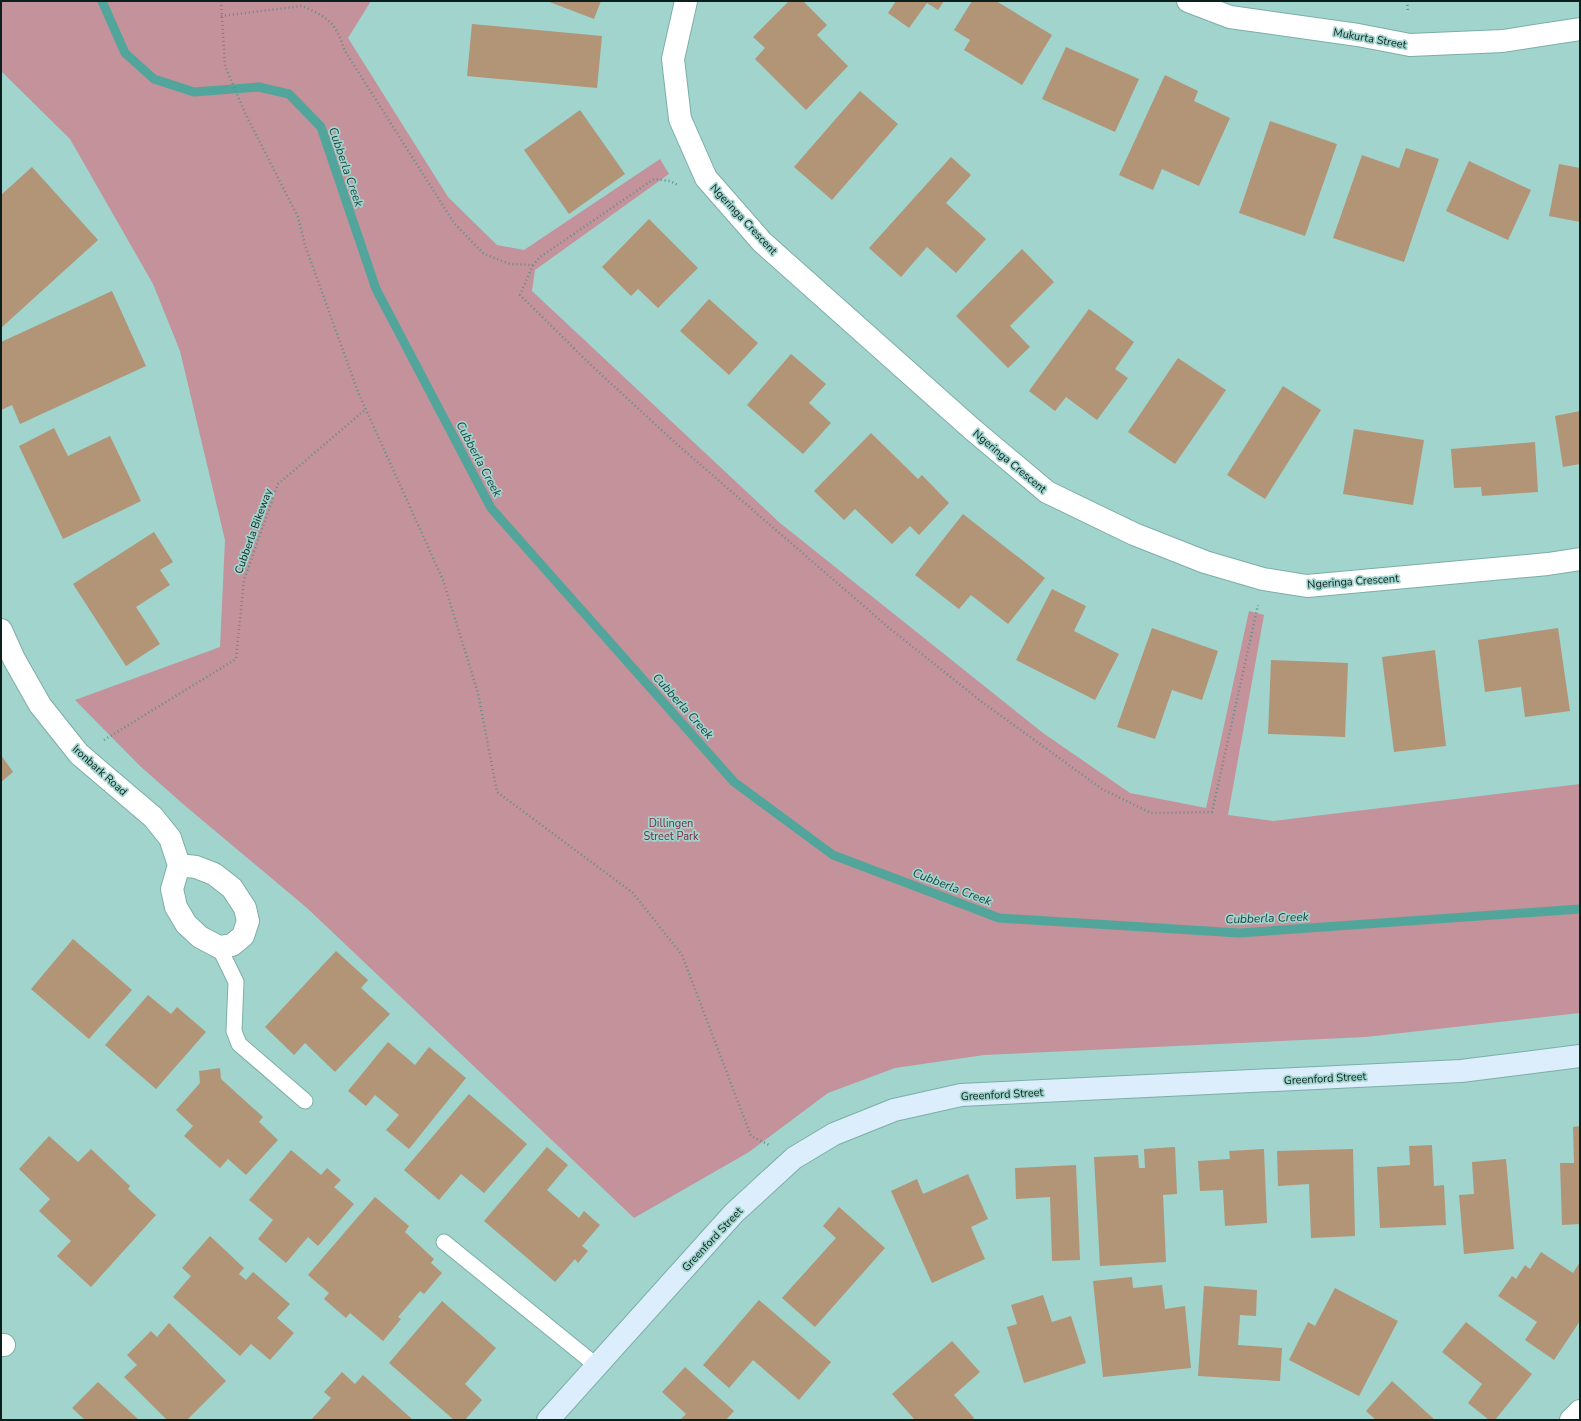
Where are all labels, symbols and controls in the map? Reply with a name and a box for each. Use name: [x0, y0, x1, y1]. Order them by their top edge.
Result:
street label: Mukurta Street: [1332, 25, 1408, 52]
water label: Cubberla Creek: [325, 125, 367, 210]
street label: Ngeringa Crescent: [707, 181, 780, 258]
water label: Cubberla Creek: [452, 418, 506, 500]
street label: Ngeringa Crescent: [970, 426, 1050, 497]
street label: Cubberla Bikeway: [231, 486, 276, 576]
street label: Ngeringa Crescent: [1307, 571, 1399, 592]
water label: Cubberla Creek: [649, 670, 718, 743]
street label: Ironbark Road: [69, 742, 130, 799]
park label: Dillingen Street Park: [644, 816, 699, 844]
water label: Cubberla Creek: [910, 865, 995, 910]
water label: Cubberla Creek: [1225, 909, 1310, 927]
street label: Greenford Street: [1283, 1069, 1367, 1088]
street label: Greenford Street: [960, 1085, 1044, 1104]
street label: Greenford Street: [679, 1204, 746, 1275]

